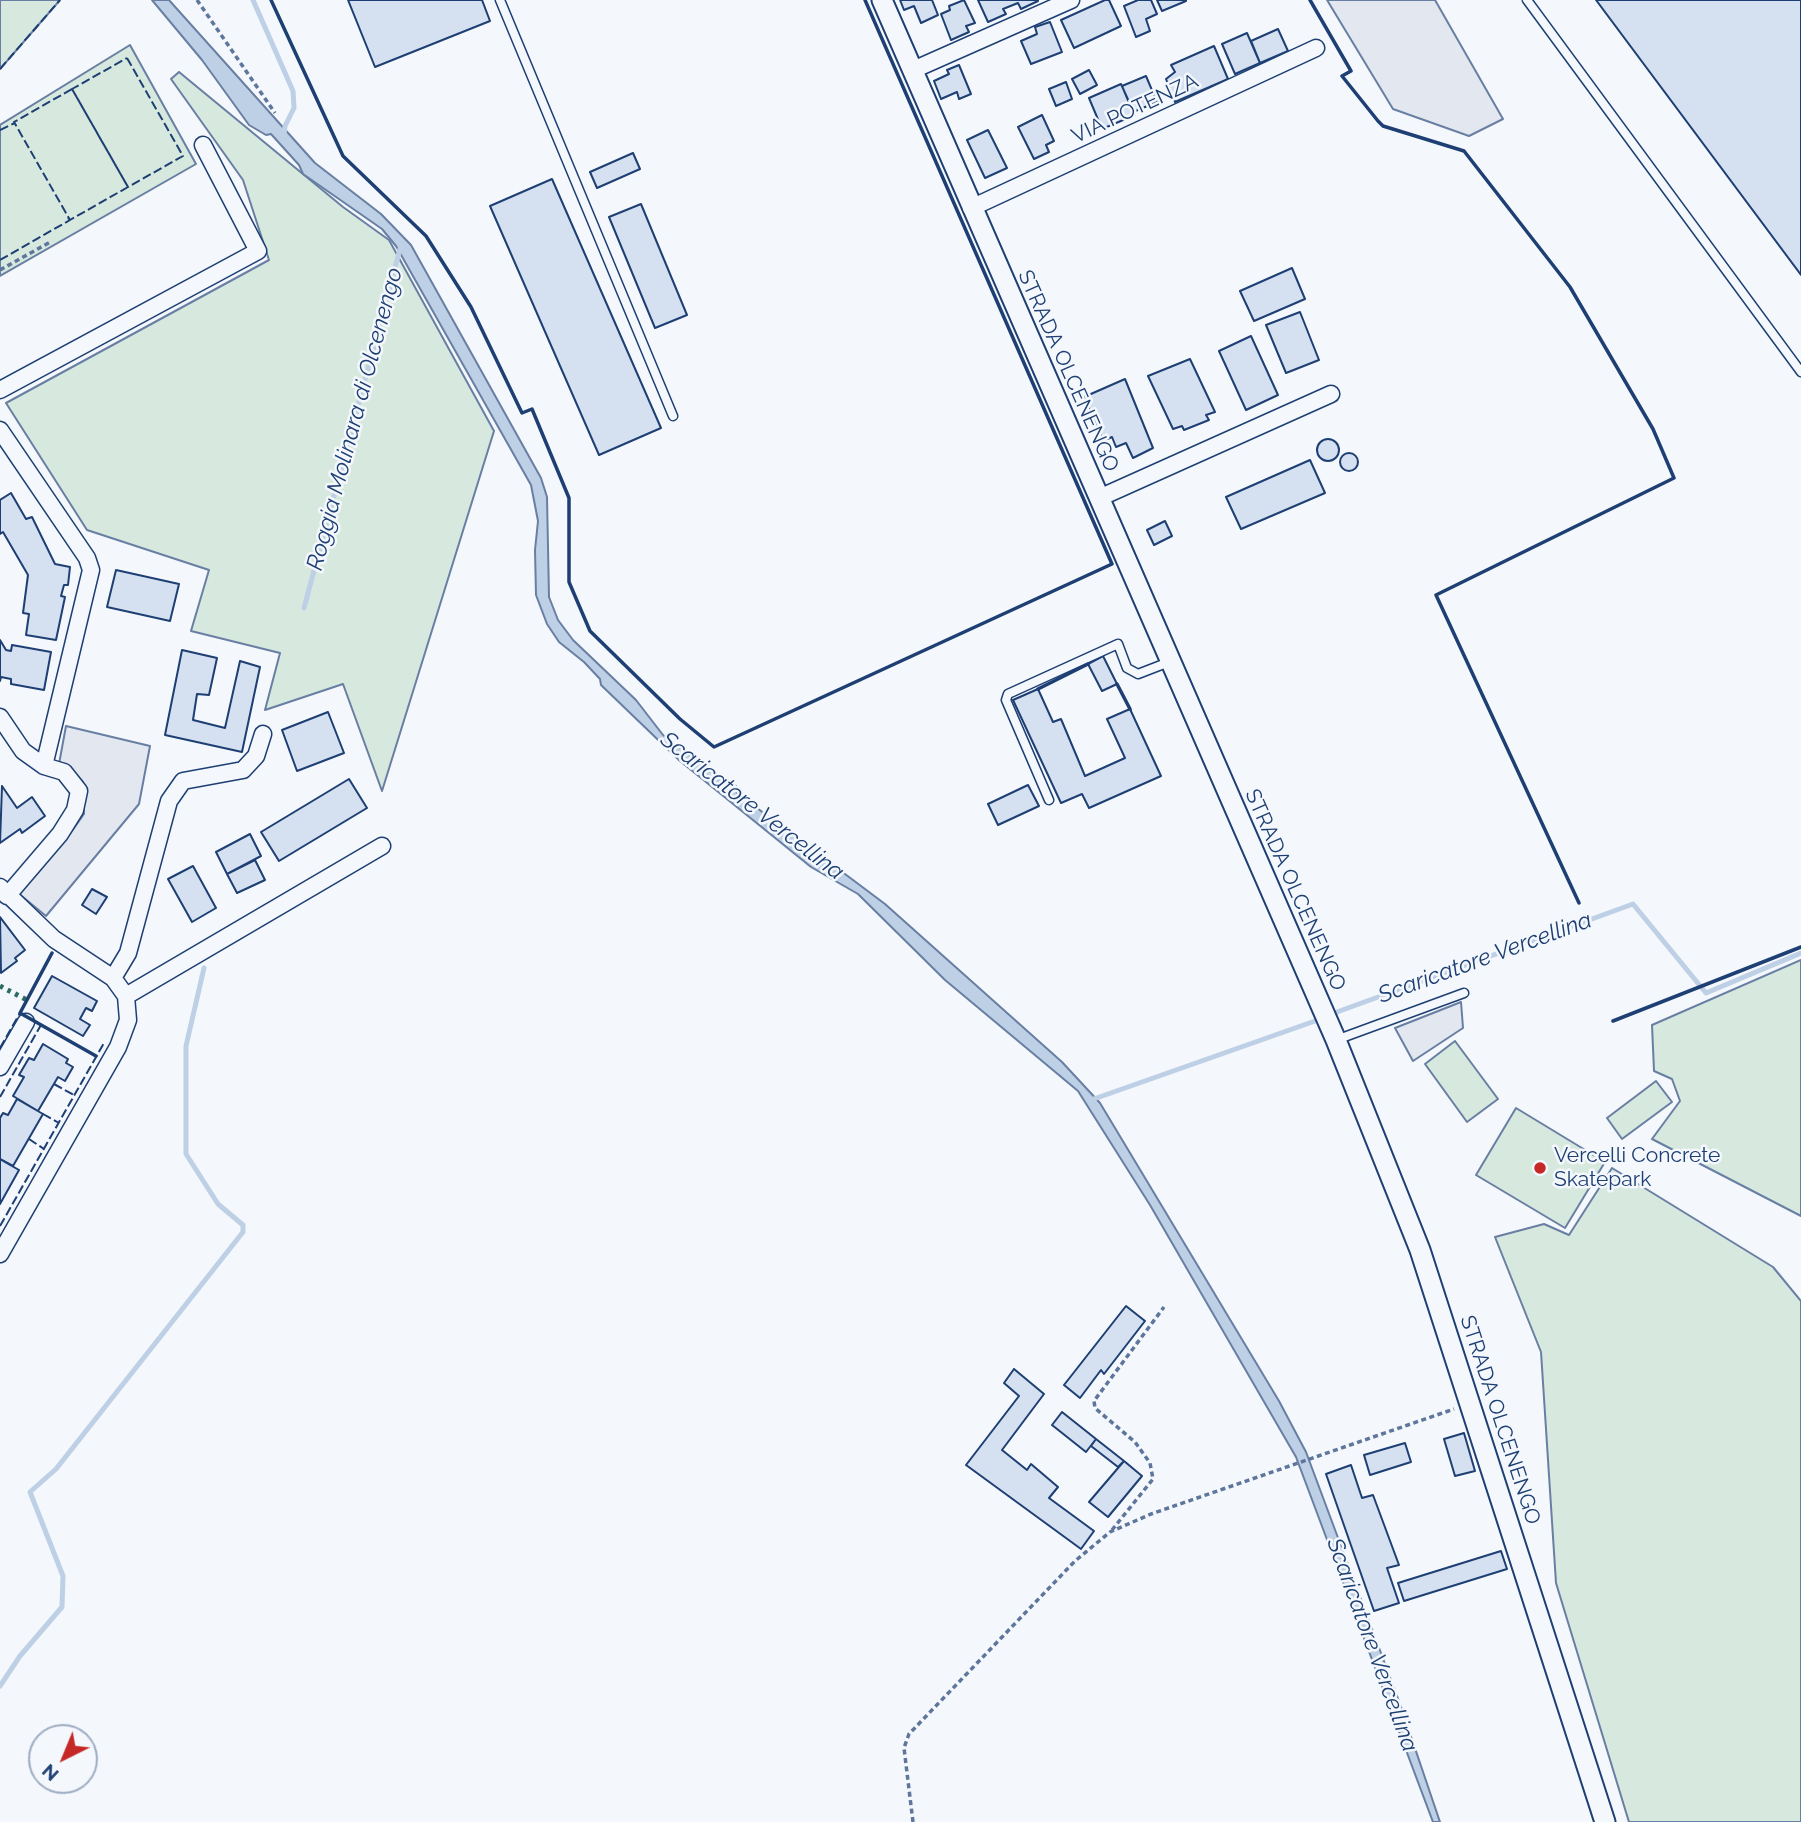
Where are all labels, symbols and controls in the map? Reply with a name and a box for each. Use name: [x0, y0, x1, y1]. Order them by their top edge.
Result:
street label: VIA POTENZA: [1068, 69, 1202, 149]
water label: Roggia Molinara di Olcenengo: [301, 265, 409, 573]
street label: STRADA OLCENENGO: [1012, 266, 1124, 476]
water label: Scaricatore Vercellina: [655, 726, 849, 886]
street label: STRADA OLCENENGO: [1239, 785, 1351, 995]
water label: Scaricatore Vercellina: [1374, 907, 1596, 1009]
place label: Vercelli Concrete Skatepark: [1554, 1143, 1720, 1193]
marker: Vercelli Concrete Skatepark: [1532, 1160, 1548, 1176]
street label: STRADA OLCENENGO: [1454, 1312, 1546, 1528]
water label: Scaricatore Vercellina: [1321, 1534, 1423, 1756]
north arrow: [28, 1724, 98, 1794]
text: N: [37, 1760, 63, 1786]

